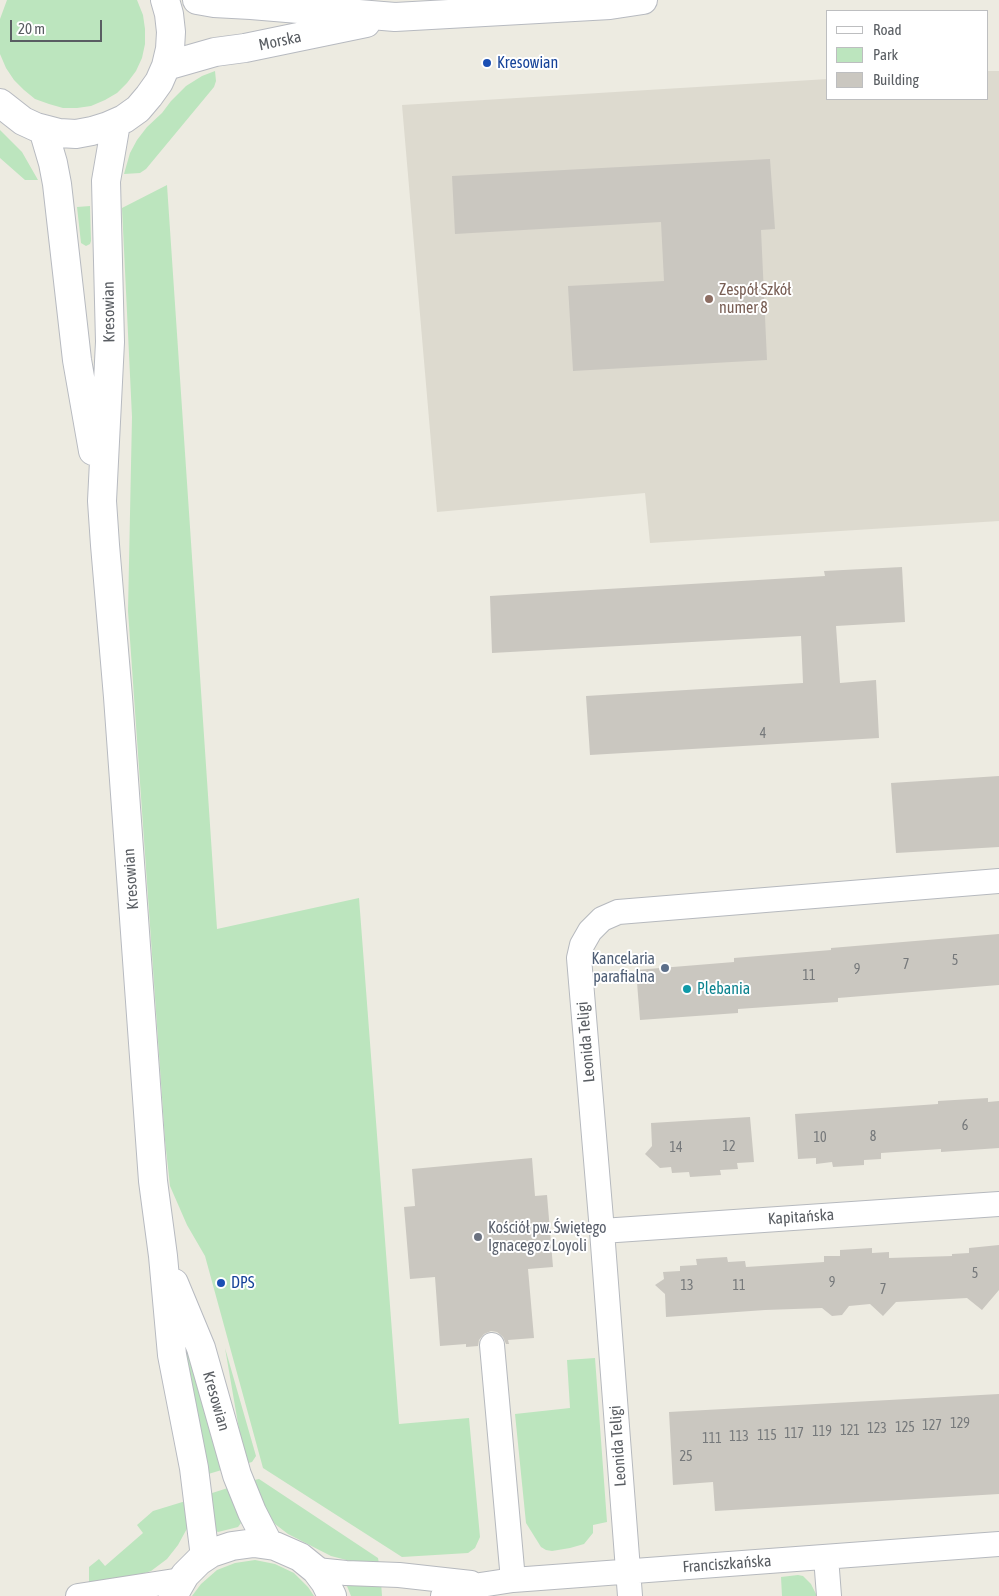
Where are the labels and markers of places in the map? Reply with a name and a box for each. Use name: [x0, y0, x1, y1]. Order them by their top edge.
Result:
place label: Kresowian: [497, 53, 558, 73]
marker: Kresowian: [481, 57, 493, 69]
place label: Zespół Szkół numer 8: [719, 280, 792, 318]
marker: Zespół Szkół numer 8: [703, 293, 715, 305]
place label: Kancelaria parafialna: [592, 949, 655, 987]
marker: Kancelaria parafialna: [659, 962, 671, 974]
place label: Plebania: [697, 979, 750, 999]
marker: Plebania: [681, 983, 693, 995]
place label: Kościół pw. Świętego Ignacego z Loyoli: [488, 1218, 607, 1256]
marker: Kościół pw. Świętego Ignacego z Loyoli: [472, 1231, 484, 1243]
place label: DPS: [231, 1273, 255, 1293]
marker: DPS: [215, 1277, 227, 1289]

